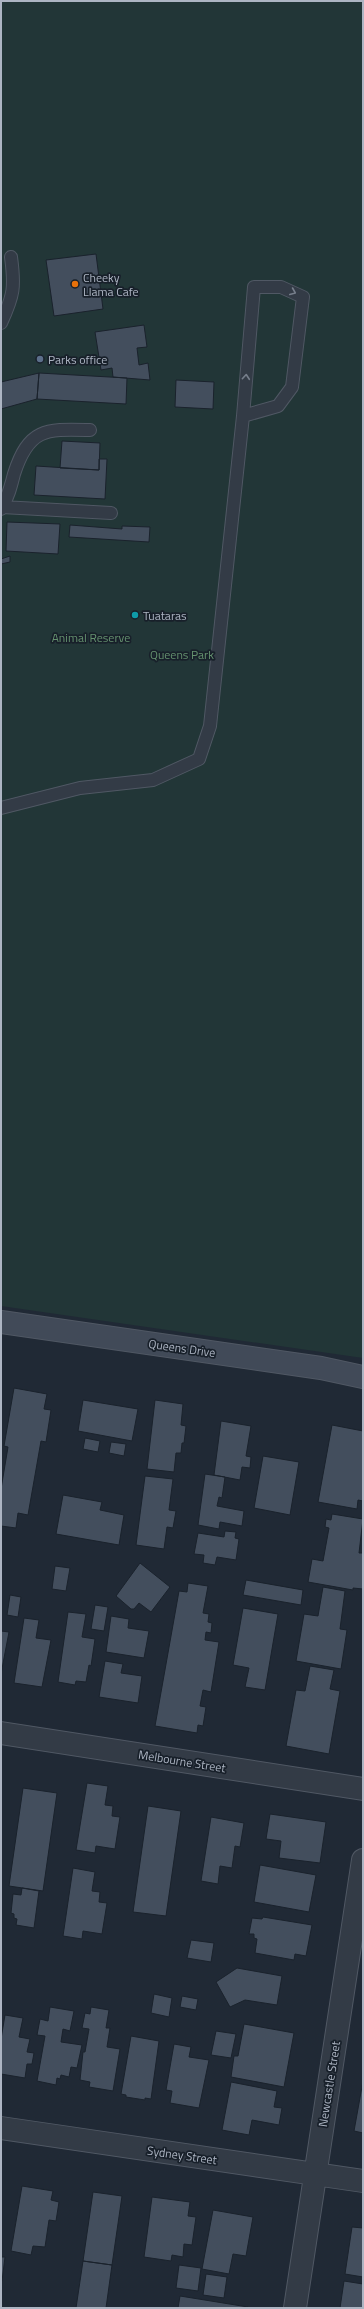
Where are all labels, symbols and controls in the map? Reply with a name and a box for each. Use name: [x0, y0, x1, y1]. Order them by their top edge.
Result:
place label: Cheeky Llama Cafe: [83, 268, 139, 301]
marker: Cheeky Llama Cafe: [70, 279, 80, 289]
one-way arrow: [290, 288, 297, 296]
place label: Parks office: [48, 350, 107, 369]
marker: Parks office: [35, 354, 45, 364]
one-way arrow: [242, 374, 251, 380]
place label: Tuataras: [143, 606, 187, 625]
marker: Tuataras: [130, 610, 140, 620]
park label: Animal Reserve: [52, 628, 130, 647]
park label: Queens Park: [150, 645, 214, 664]
street label: Queens Drive: [147, 1334, 217, 1362]
street label: Melbourne Street: [137, 1745, 228, 1777]
street label: Newcastle Street: [313, 2039, 345, 2128]
street label: Sydney Street: [146, 2141, 219, 2169]

